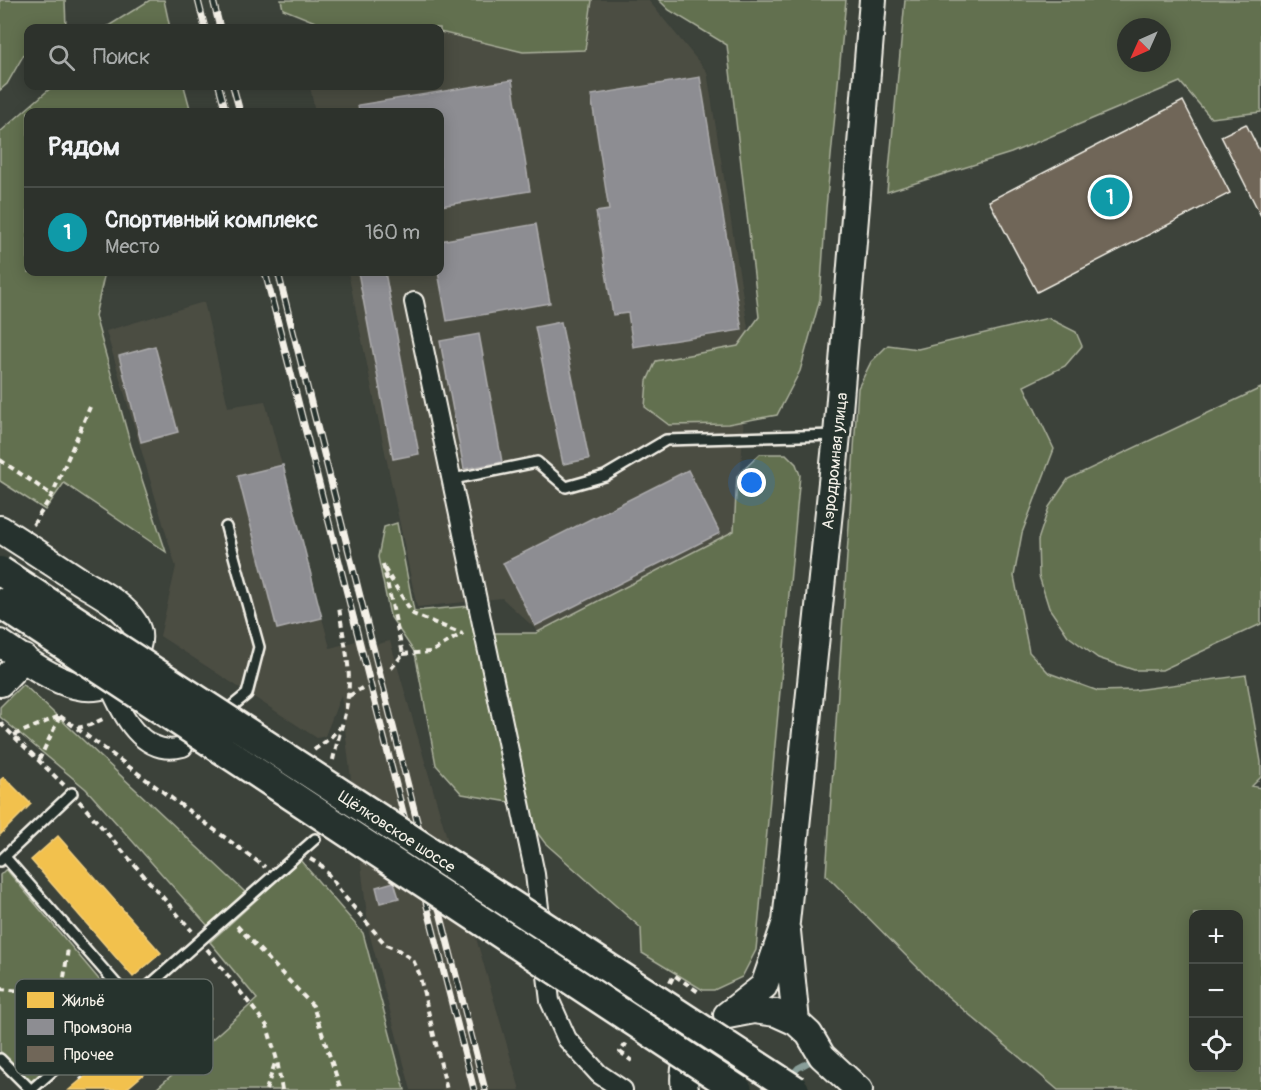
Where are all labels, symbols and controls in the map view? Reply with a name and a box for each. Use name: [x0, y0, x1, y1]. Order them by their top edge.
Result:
north arrow: [1117, 18, 1171, 72]
search box: [24, 24, 444, 90]
icon: search: [45, 41, 78, 74]
text: Поиск: [93, 43, 150, 71]
text: Рядом: [48, 131, 120, 163]
pin: 1: [1090, 174, 1130, 220]
text: Спортивный комплекс: [105, 206, 318, 234]
text: 1: [64, 220, 71, 245]
text: 160 m: [365, 220, 420, 245]
text: Место: [105, 234, 160, 259]
street label: Аэродромная улица: [818, 392, 852, 531]
your location: [737, 468, 766, 497]
street label: Щёлковское шоссе: [334, 786, 459, 877]
map controls: [1189, 910, 1243, 1072]
button: +: [1189, 910, 1243, 964]
button: −: [1189, 964, 1243, 1018]
legend: [15, 979, 213, 1075]
text: Жильё: [61, 991, 105, 1011]
text: Промзона: [64, 1018, 132, 1038]
button: locate: [1189, 1018, 1243, 1072]
text: Прочее: [64, 1045, 114, 1065]

